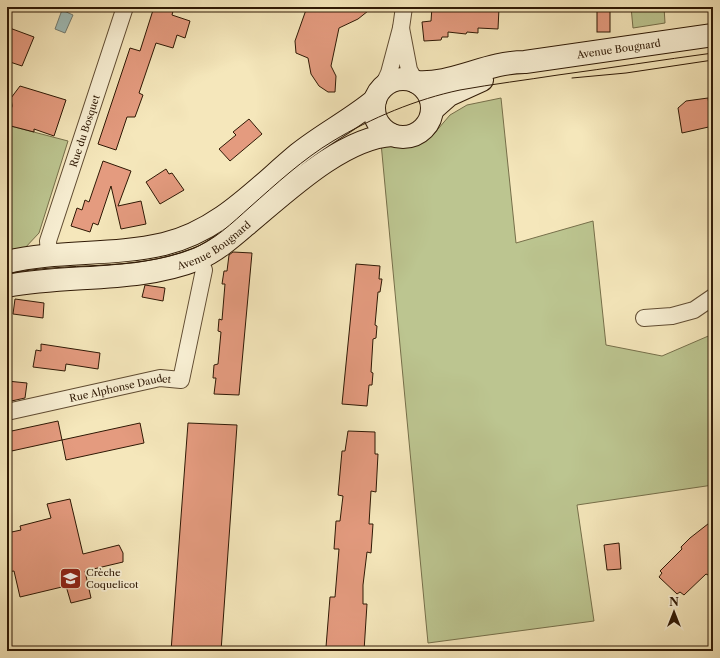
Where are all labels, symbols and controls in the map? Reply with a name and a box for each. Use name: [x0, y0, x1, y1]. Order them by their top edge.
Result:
street label: Avenue Bougnard: [575, 37, 662, 62]
street label: Rue du Bosquet: [67, 93, 103, 169]
street label: Avenue Bougnard: [175, 218, 253, 273]
street label: Rue Alphonse Daudet: [68, 372, 172, 405]
school or university icon: Crèche Coquelicot: [58, 565, 84, 591]
place label: Crèche Coquelicot: [86, 566, 139, 591]
north arrow: [654, 592, 694, 632]
text: N: [669, 595, 679, 609]

